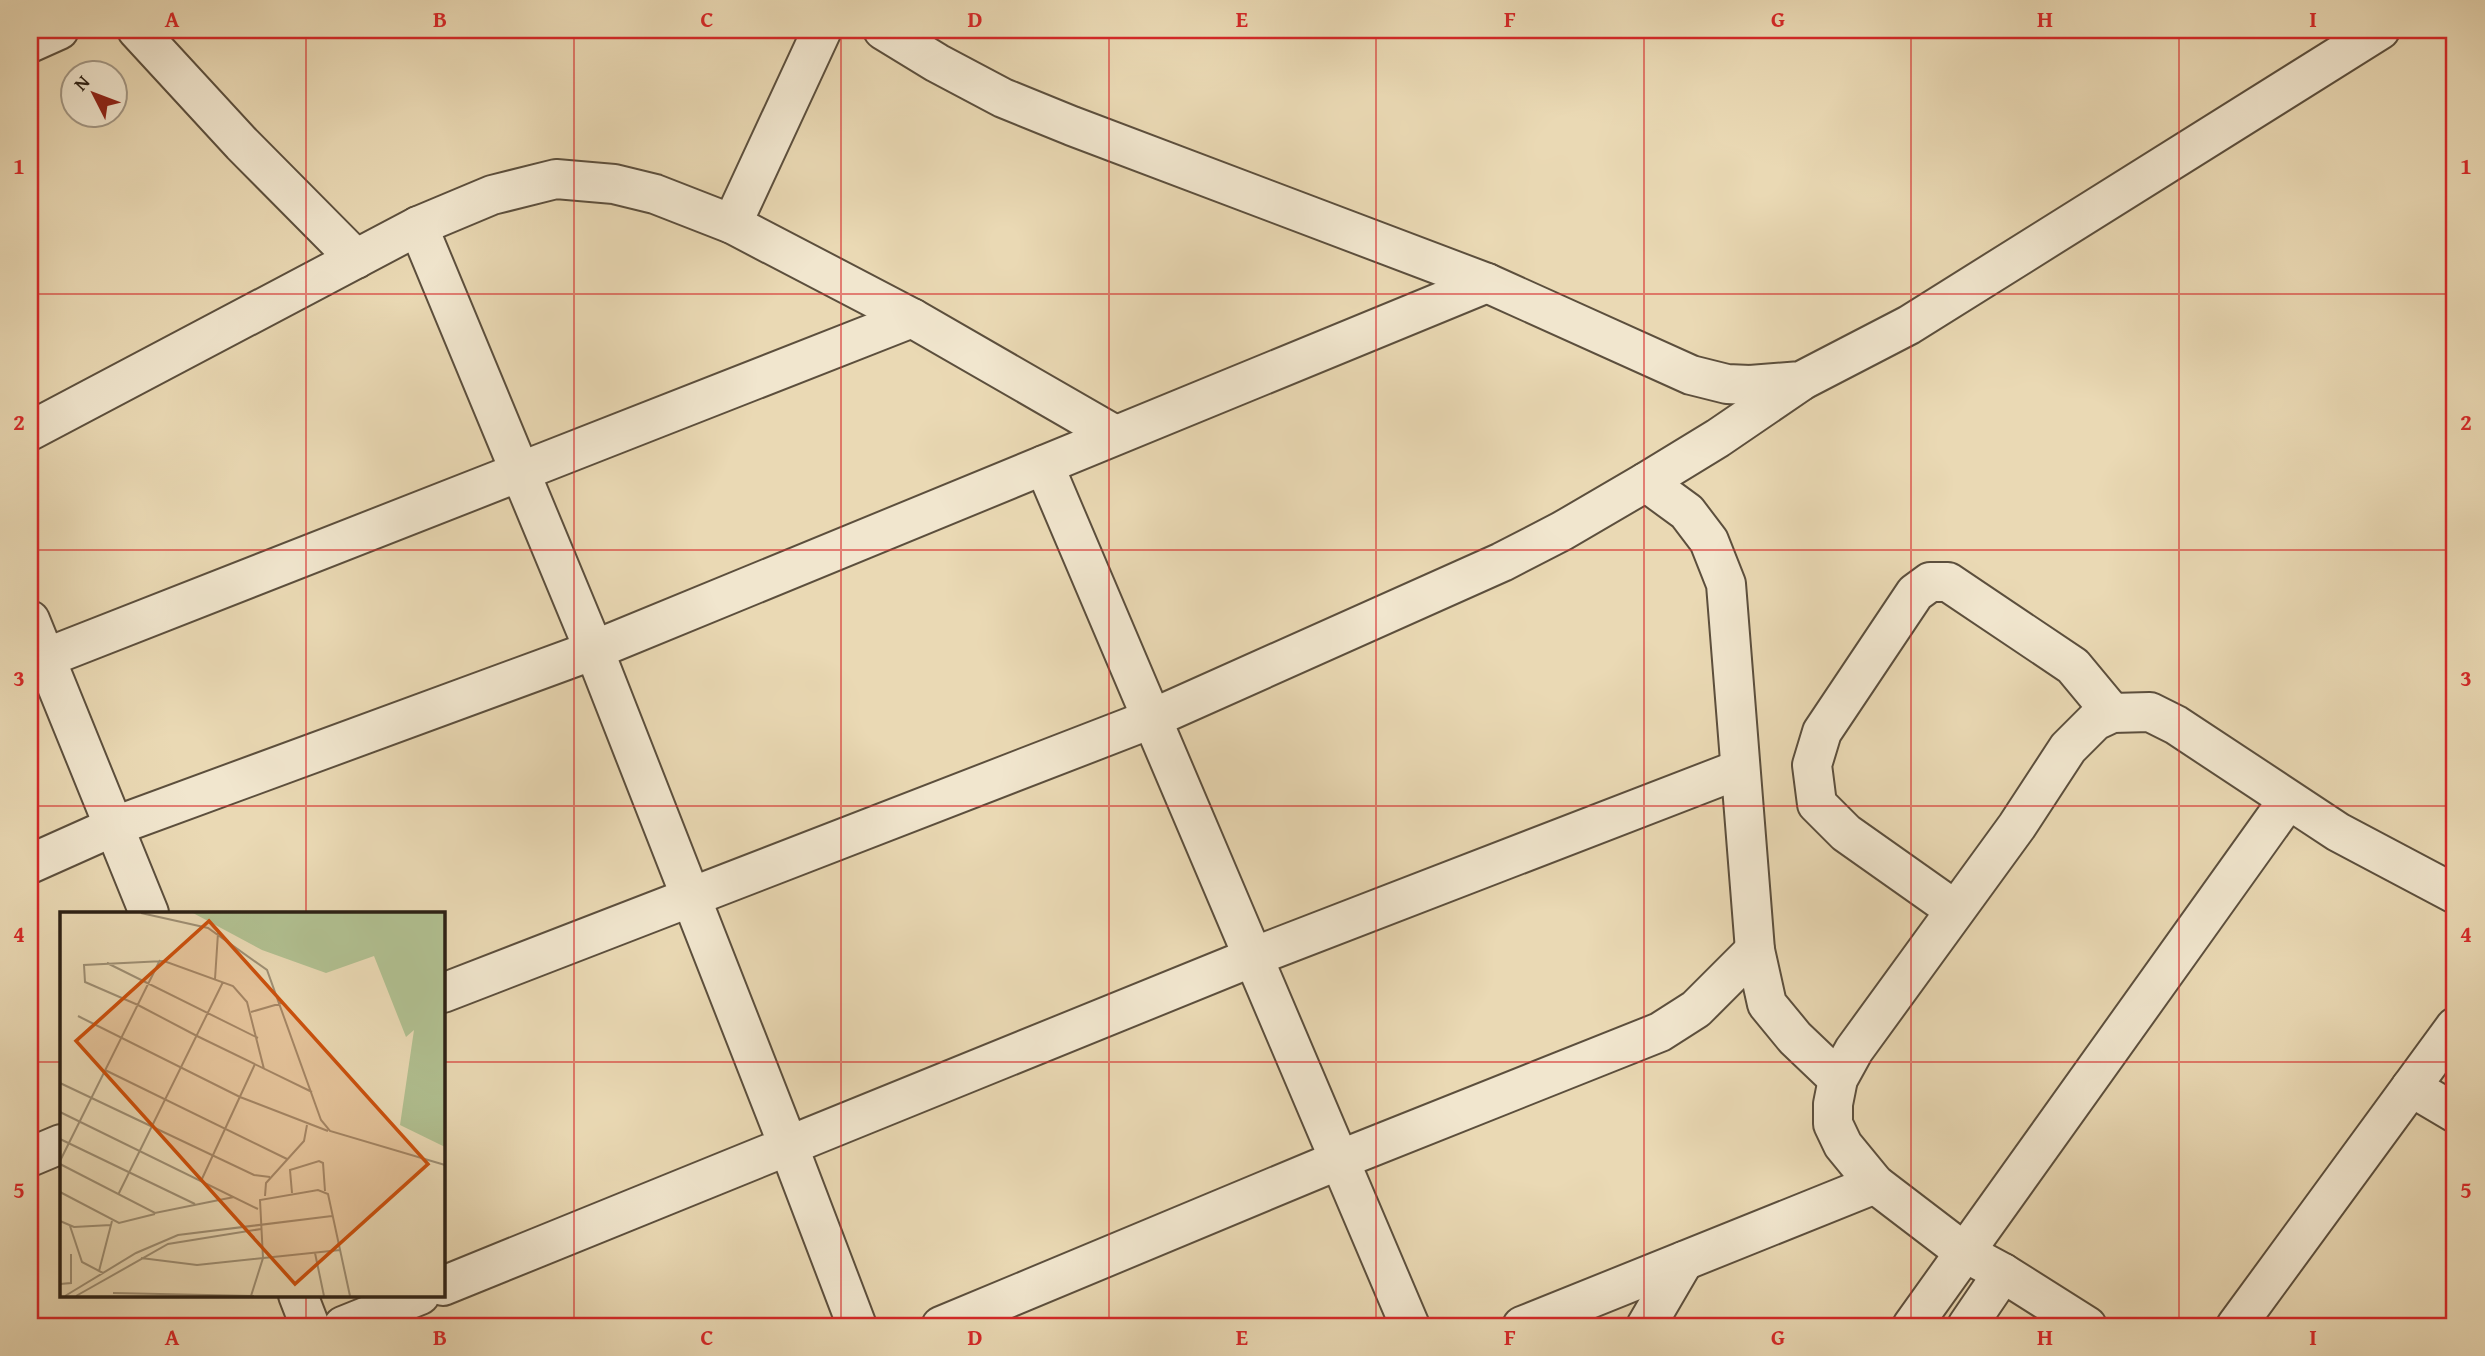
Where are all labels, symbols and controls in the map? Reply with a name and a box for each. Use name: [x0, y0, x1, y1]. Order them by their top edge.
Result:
text: A: [165, 2, 180, 35]
text: B: [433, 2, 447, 35]
text: C: [700, 2, 714, 35]
text: D: [968, 2, 983, 35]
text: E: [1236, 2, 1248, 35]
text: F: [1504, 2, 1516, 35]
text: G: [1771, 2, 1785, 35]
text: H: [2037, 2, 2053, 35]
text: I: [2309, 2, 2317, 35]
north arrow: [60, 60, 130, 130]
text: N: [67, 68, 96, 97]
text: 1: [13, 149, 25, 182]
text: 1: [2460, 149, 2472, 182]
text: 2: [13, 405, 25, 438]
text: 2: [2460, 405, 2472, 438]
text: 3: [13, 661, 25, 694]
text: 3: [2460, 661, 2472, 694]
inset map: [60, 912, 444, 1296]
text: 4: [13, 917, 25, 950]
text: 4: [2460, 917, 2472, 950]
text: 5: [13, 1173, 25, 1206]
text: 5: [2460, 1173, 2472, 1206]
text: A: [165, 1320, 180, 1353]
text: B: [433, 1320, 447, 1353]
text: C: [700, 1320, 714, 1353]
text: D: [968, 1320, 983, 1353]
text: E: [1236, 1320, 1248, 1353]
text: F: [1504, 1320, 1516, 1353]
text: G: [1771, 1320, 1785, 1353]
text: H: [2037, 1320, 2053, 1353]
text: I: [2309, 1320, 2317, 1353]

